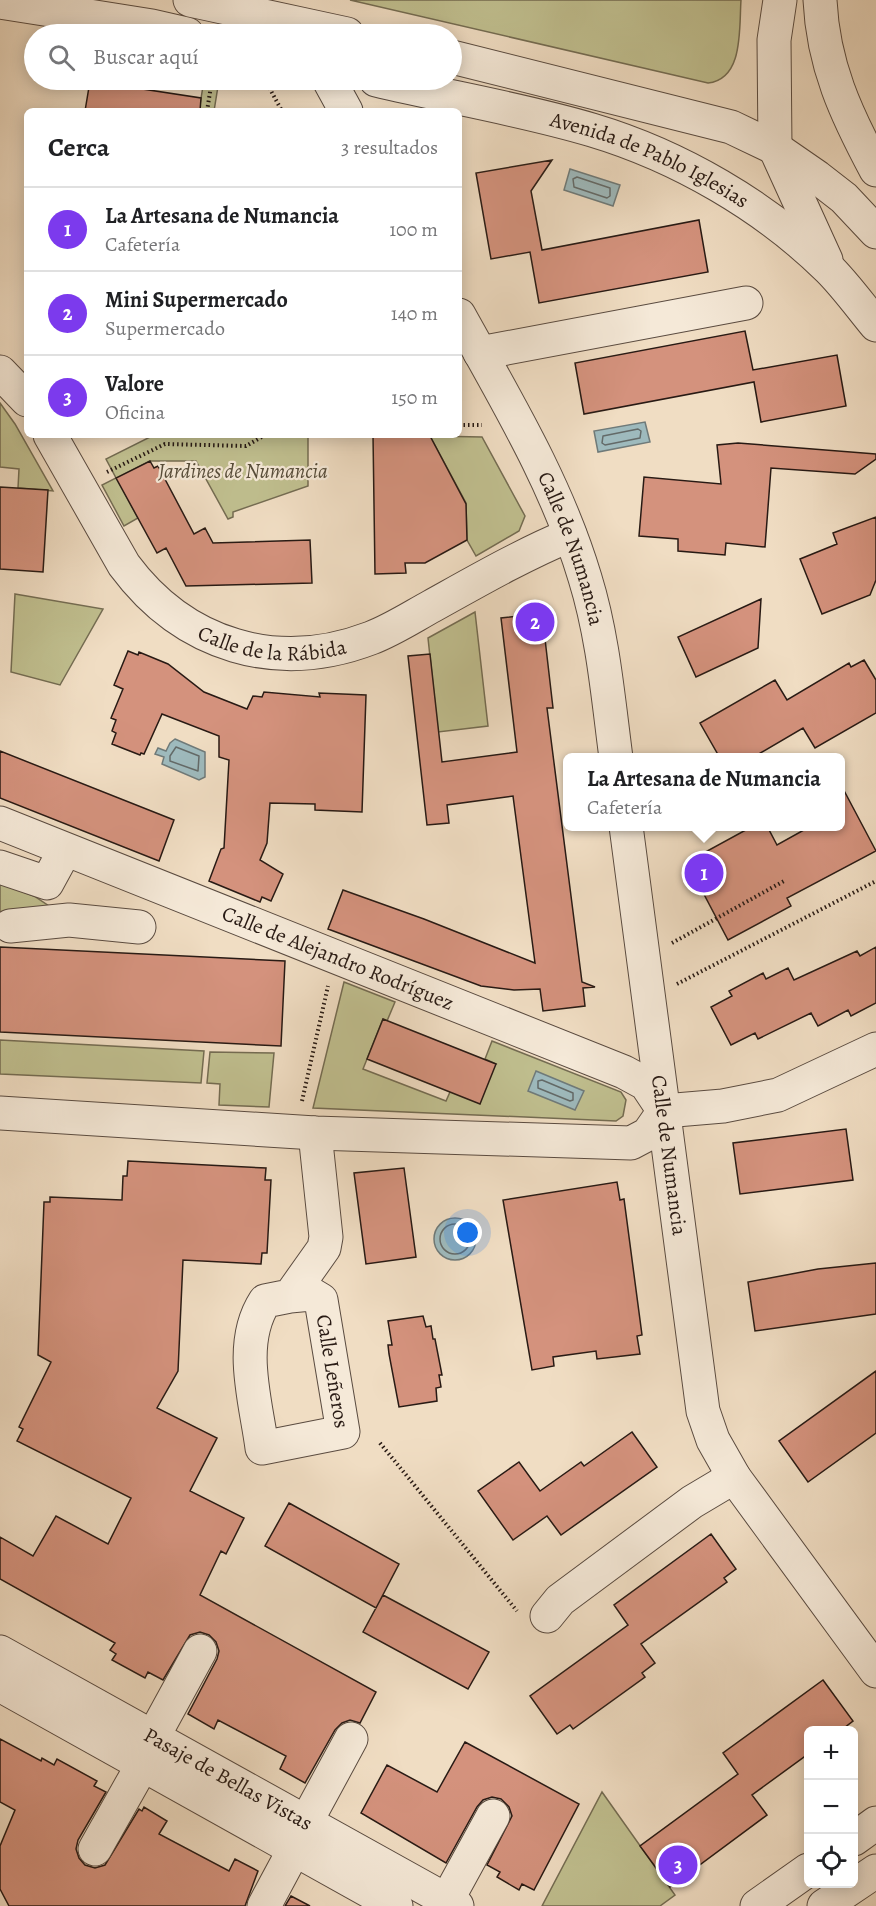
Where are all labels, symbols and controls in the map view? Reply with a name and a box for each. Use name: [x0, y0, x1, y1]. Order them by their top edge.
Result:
search box: [24, 24, 462, 90]
icon: search: [45, 41, 78, 74]
text: Buscar aquí: [93, 42, 199, 72]
street label: Avenida de Pablo Iglesias: [546, 105, 754, 214]
text: Cerca: [48, 130, 110, 165]
text: 3 resultados: [341, 134, 438, 161]
text: La Artesana de Numancia: [105, 201, 339, 231]
text: 1: [64, 216, 71, 243]
text: 100 m: [389, 216, 438, 243]
text: Cafetería: [105, 231, 180, 258]
text: Mini Supermercado: [105, 285, 288, 315]
text: 2: [63, 300, 72, 327]
text: 140 m: [391, 300, 438, 327]
text: Supermercado: [105, 315, 225, 342]
text: Valore: [105, 369, 164, 399]
text: 3: [63, 384, 72, 411]
text: 150 m: [391, 384, 438, 411]
text: Oficina: [105, 399, 165, 426]
park label: Jardines de Numancia: [157, 457, 328, 485]
street label: Calle de Numancia: [531, 467, 611, 628]
pin: 2: [516, 600, 554, 644]
street label: Calle de la Rábida: [193, 619, 349, 667]
popup: [563, 753, 845, 831]
text: La Artesana de Numancia: [587, 764, 821, 794]
text: Cafetería: [587, 794, 662, 821]
pin: 1: [684, 850, 724, 896]
street label: Calle de Alejandro Rodríguez: [218, 899, 458, 1017]
street label: Calle de Numancia: [645, 1073, 694, 1237]
your location: [453, 1218, 482, 1247]
street label: Calle Leñeros: [310, 1312, 356, 1430]
street label: Pasaje de Bellas Vistas: [139, 1721, 317, 1837]
map controls: [804, 1726, 858, 1888]
button: +: [804, 1726, 858, 1780]
button: −: [804, 1780, 858, 1834]
button: locate: [804, 1834, 858, 1888]
pin: 3: [658, 1842, 698, 1888]

